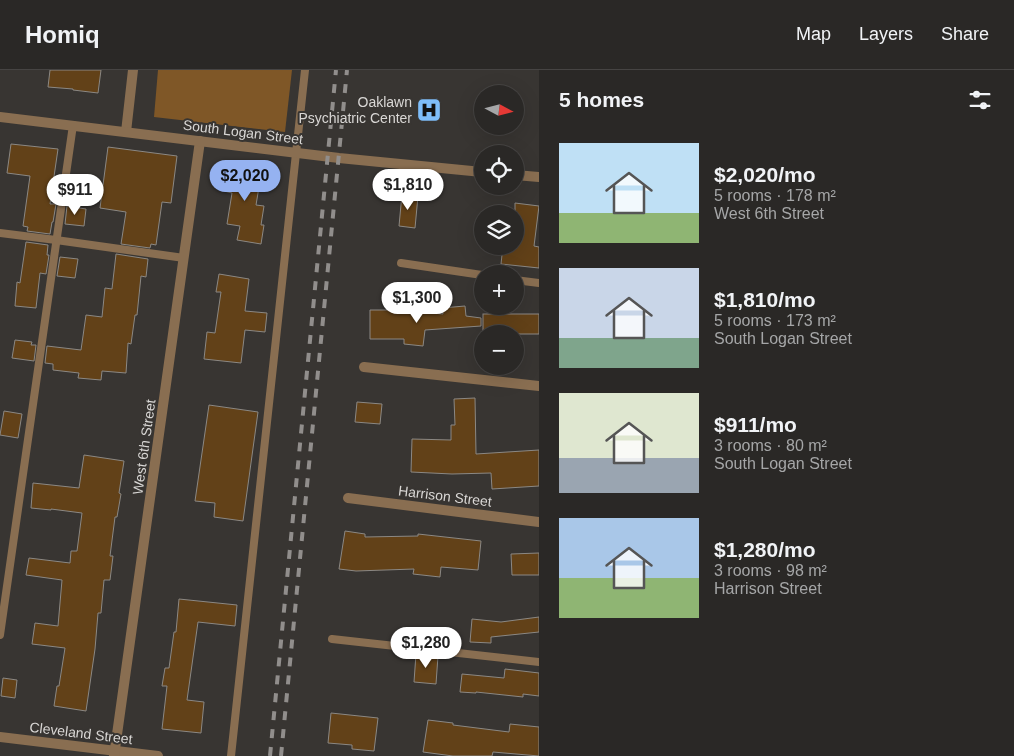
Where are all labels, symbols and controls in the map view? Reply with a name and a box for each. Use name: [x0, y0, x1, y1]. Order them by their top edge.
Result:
text: Homiq: [25, 21, 100, 48]
text: Map: [796, 24, 831, 44]
text: Layers: [859, 24, 913, 44]
text: Share: [941, 24, 989, 44]
north arrow: [474, 85, 524, 135]
map controls: [474, 85, 524, 375]
icon: filters: [966, 86, 994, 114]
text: 5 homes: [559, 88, 644, 111]
place label: Oaklawn Psychiatric Center: [298, 94, 412, 126]
hospital icon: Oaklawn Psychiatric Center: [416, 97, 442, 123]
street label: South Logan Street: [182, 117, 304, 147]
button: locate: [474, 145, 524, 195]
pin: $2,020: [204, 160, 286, 202]
icon: home: [599, 163, 659, 223]
text: $2,020/mo: [714, 163, 816, 186]
text: $2,020: [221, 167, 269, 184]
pin: $1,810: [367, 168, 449, 211]
pin: $911: [45, 174, 105, 216]
text: $1,810: [384, 176, 432, 193]
text: $911: [58, 181, 92, 198]
text: 5 rooms · 178 m²: [714, 187, 836, 204]
button: layers: [474, 205, 524, 255]
text: West 6th Street: [714, 205, 824, 222]
button: +: [474, 265, 524, 315]
pin: $1,300: [376, 282, 458, 324]
icon: home: [599, 288, 659, 348]
text: $1,810/mo: [714, 288, 816, 311]
text: $1,300: [393, 289, 441, 306]
text: 5 rooms · 173 m²: [714, 312, 836, 329]
button: −: [474, 325, 524, 375]
text: South Logan Street: [714, 330, 852, 347]
street label: West 6th Street: [129, 398, 159, 496]
icon: home: [599, 413, 659, 473]
text: $911/mo: [714, 413, 797, 436]
text: 3 rooms · 80 m²: [714, 437, 827, 454]
text: South Logan Street: [714, 455, 852, 472]
street label: Harrison Street: [397, 482, 493, 510]
icon: home: [599, 538, 659, 598]
text: $1,280/mo: [714, 538, 816, 561]
text: 3 rooms · 98 m²: [714, 562, 827, 579]
text: Harrison Street: [714, 580, 822, 597]
pin: $1,280: [385, 626, 467, 669]
text: $1,280: [402, 634, 450, 651]
street label: Cleveland Street: [29, 719, 133, 747]

